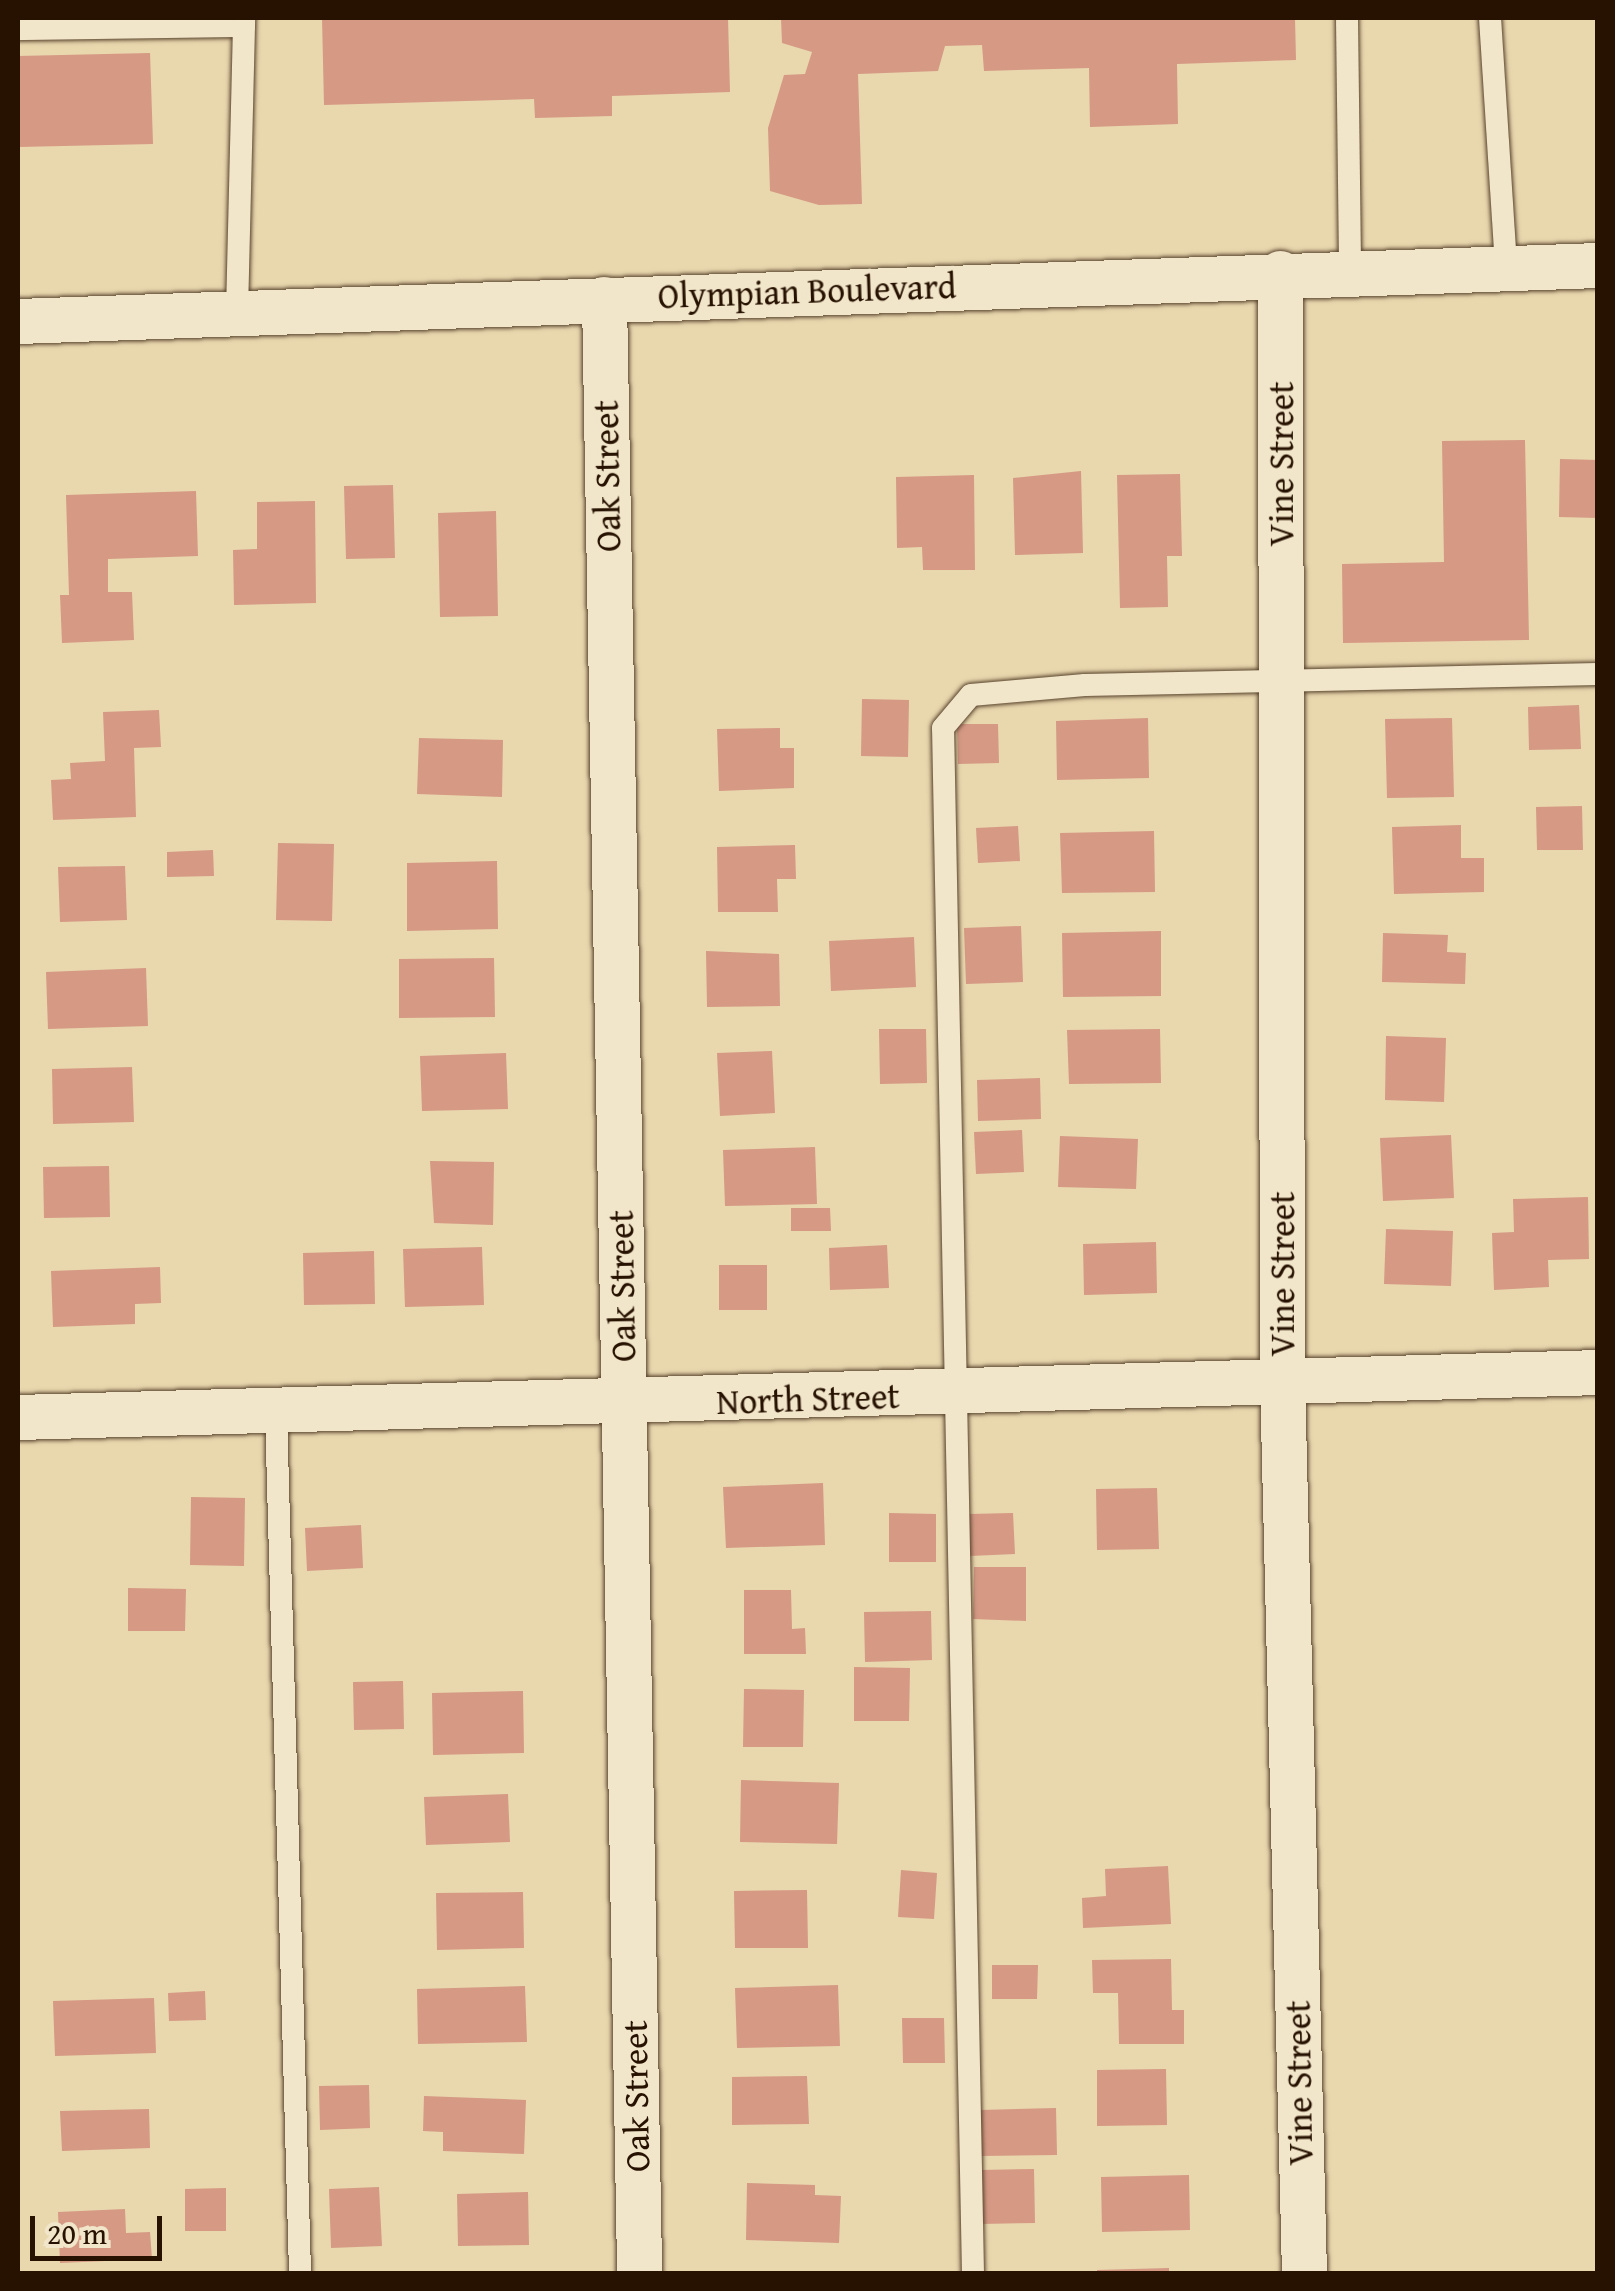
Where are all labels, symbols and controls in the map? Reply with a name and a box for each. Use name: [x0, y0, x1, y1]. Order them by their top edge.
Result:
street label: Olympian Boulevard: [657, 265, 957, 317]
street label: Vine Street: [1260, 381, 1302, 547]
street label: Oak Street: [585, 400, 629, 552]
street label: Vine Street: [1261, 1191, 1303, 1357]
street label: Oak Street: [600, 1210, 644, 1362]
street label: North Street: [716, 1375, 900, 1423]
street label: Vine Street: [1277, 2000, 1321, 2166]
street label: Oak Street: [614, 2020, 658, 2172]
scale bar: [35, 2196, 168, 2258]
text: 20 m: [47, 2211, 107, 2255]

